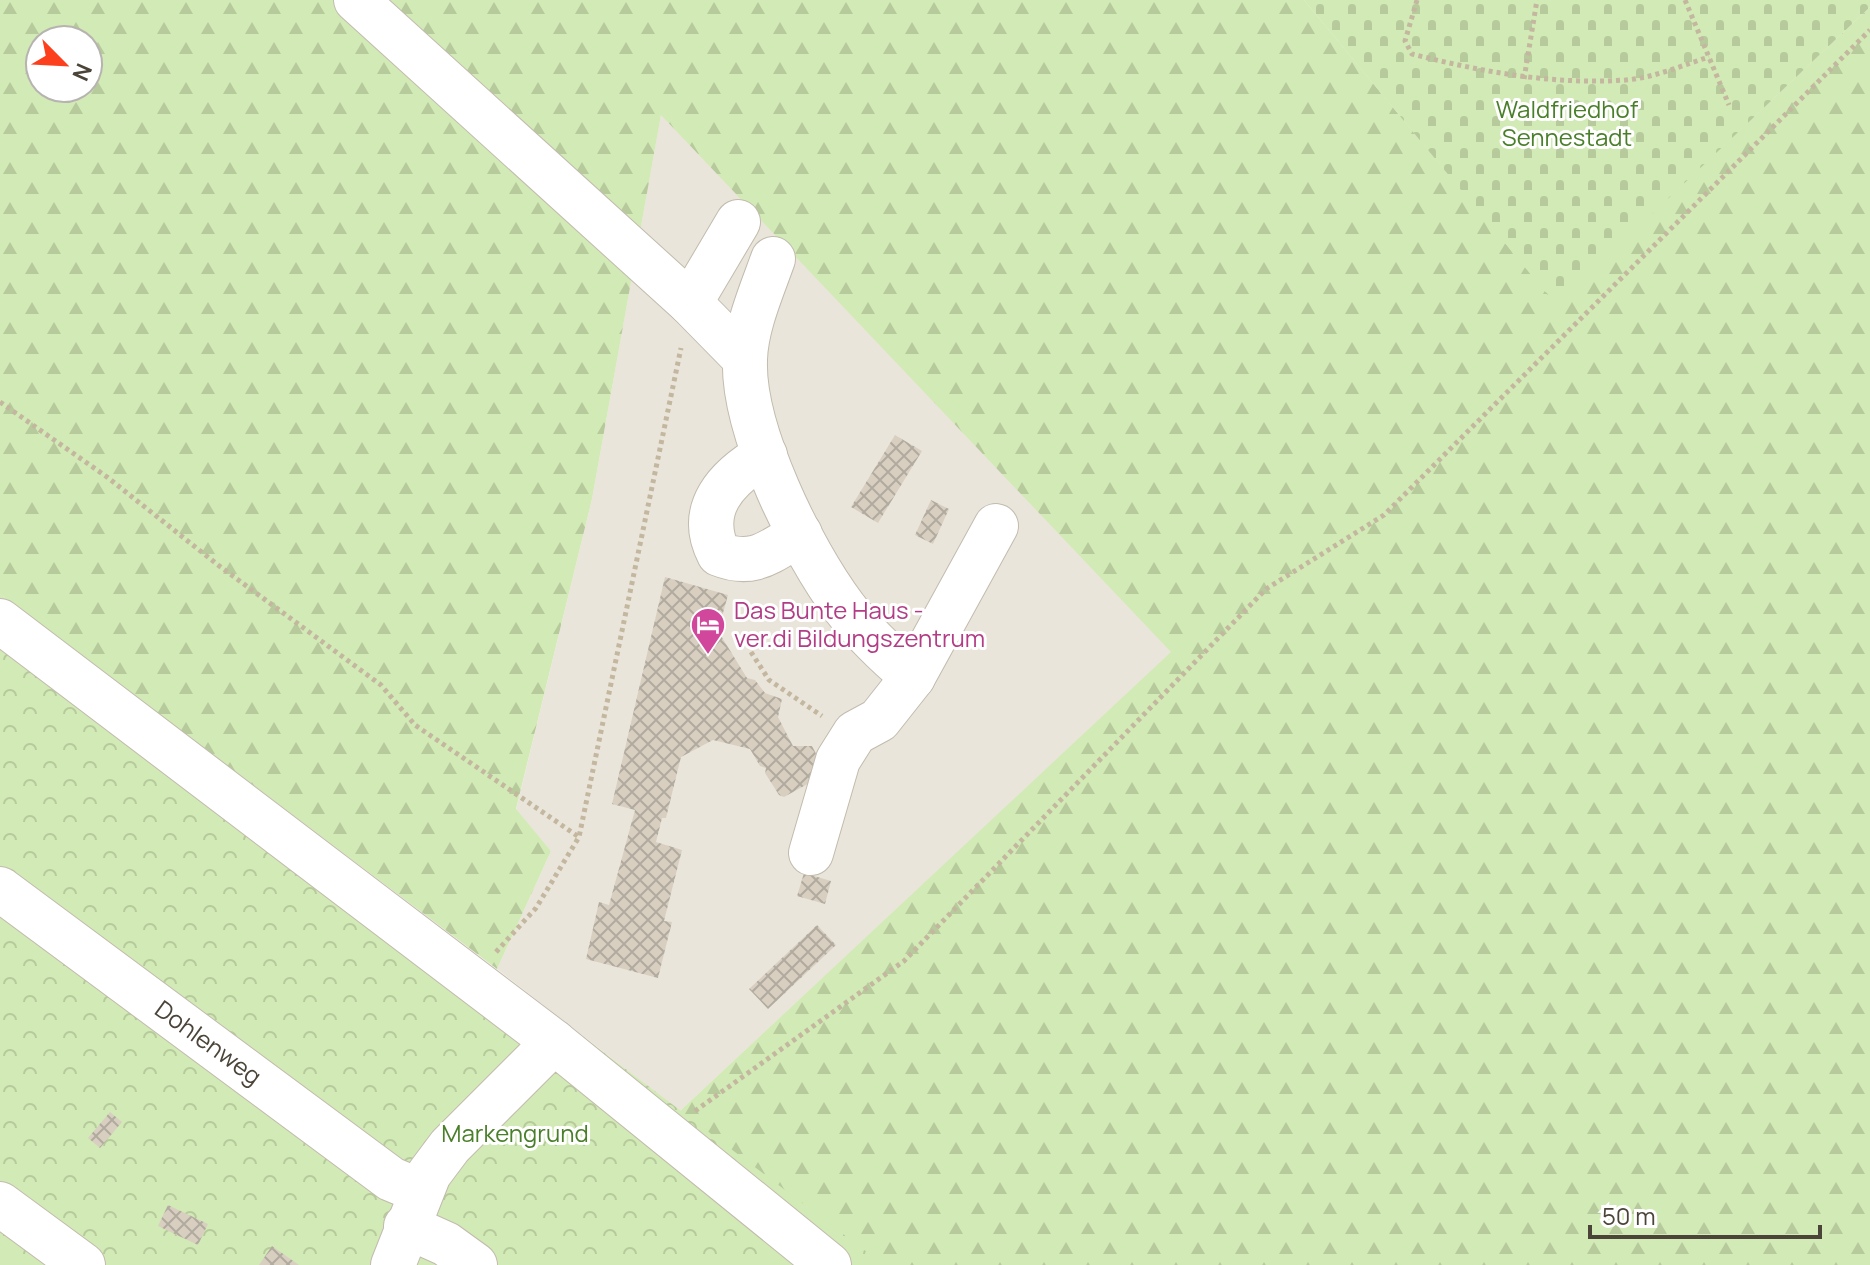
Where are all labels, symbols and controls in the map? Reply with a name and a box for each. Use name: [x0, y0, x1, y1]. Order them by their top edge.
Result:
north arrow: [24, 24, 104, 104]
text: N: [65, 59, 99, 85]
park label: Waldfriedhof Sennestadt: [1496, 92, 1639, 153]
place label: Das Bunte Haus - ver.di Bildungszentrum: [734, 593, 985, 654]
hotel icon: Das Bunte Haus - ver.di Bildungszentrum: [689, 606, 727, 656]
street label: Dohlenweg: [149, 992, 269, 1092]
park label: Markengrund: [441, 1116, 589, 1149]
scale bar: [1590, 1189, 1820, 1239]
text: 50 m: [1602, 1199, 1656, 1232]

